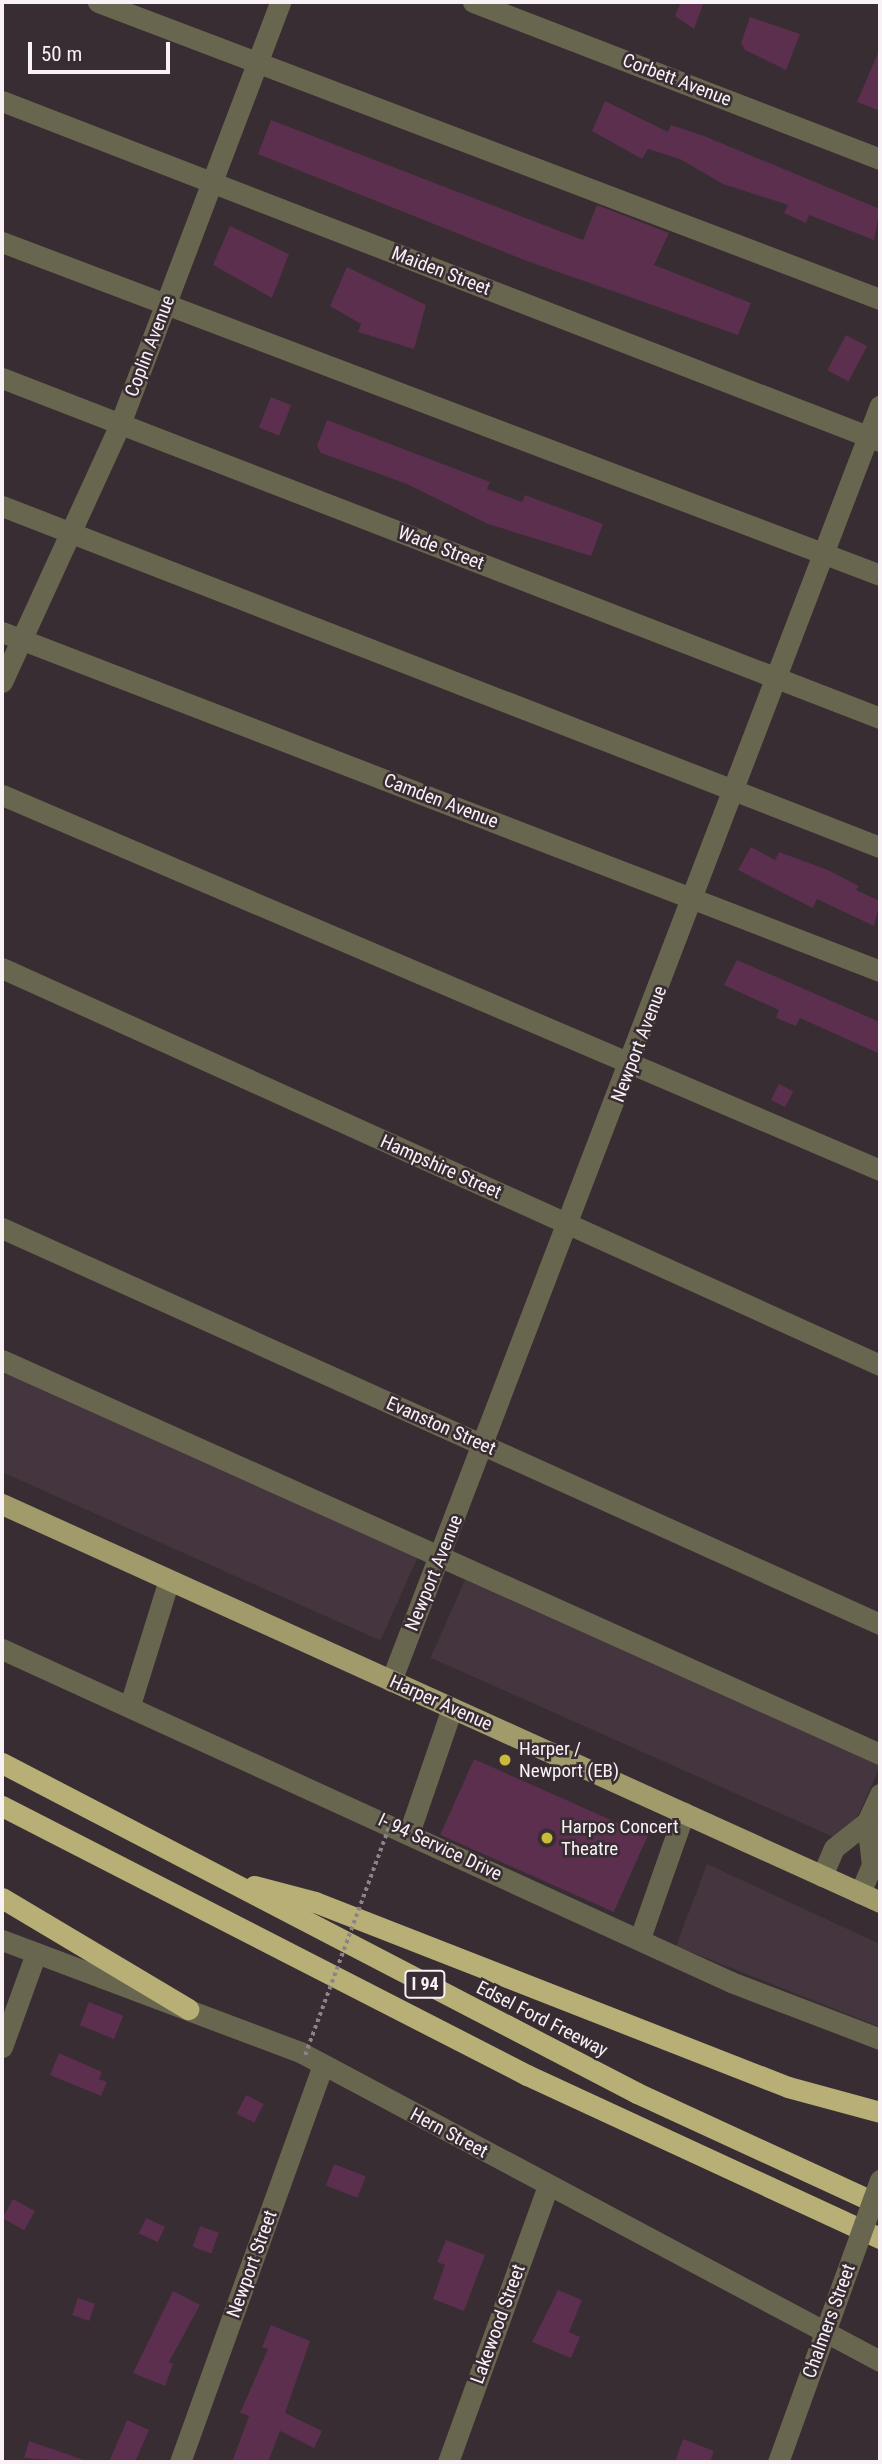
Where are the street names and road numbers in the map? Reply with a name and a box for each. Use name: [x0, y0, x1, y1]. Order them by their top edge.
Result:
street label: Corbett Avenue: [619, 49, 735, 111]
street label: Maiden Street: [388, 242, 494, 300]
street label: Coplin Avenue: [120, 292, 180, 400]
street label: Wade Street: [395, 521, 487, 575]
street label: Camden Avenue: [381, 769, 501, 833]
street label: Newport Avenue: [606, 983, 672, 1105]
street label: Hampshire Street: [377, 1130, 505, 1204]
street label: Evanston Street: [383, 1392, 499, 1460]
street label: Newport Avenue: [400, 1512, 468, 1634]
street label: Harper Avenue: [386, 1670, 496, 1736]
street label: I- 94 Service Drive: [374, 1808, 506, 1886]
road number: I 94: [404, 1970, 446, 1998]
street label: Edsel Ford Freeway: [472, 1976, 612, 2062]
street label: Hern Street: [406, 2103, 492, 2163]
street label: Newport Street: [222, 2207, 282, 2321]
street label: Lakewood Street: [466, 2261, 530, 2387]
street label: Chalmers Street: [798, 2261, 860, 2381]

